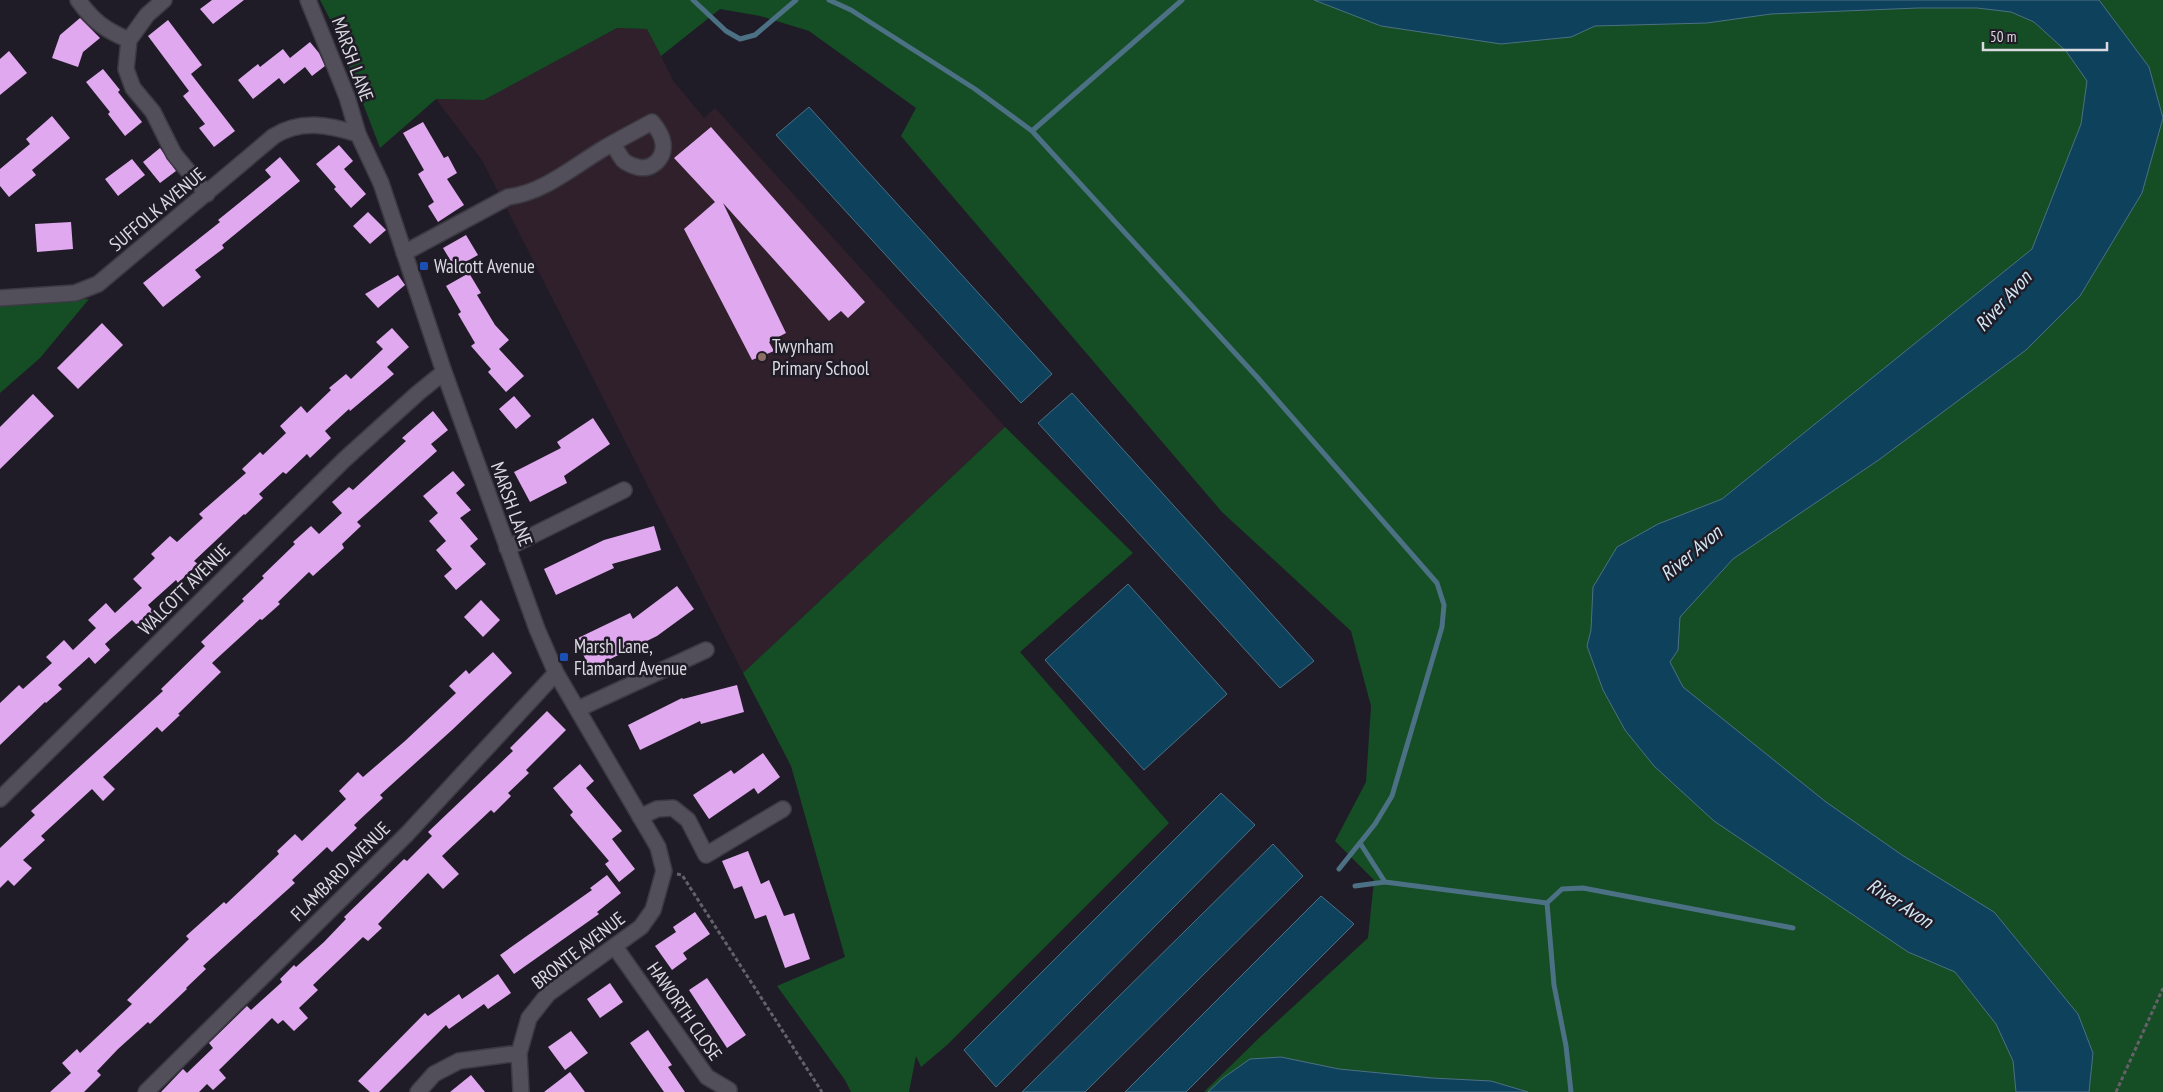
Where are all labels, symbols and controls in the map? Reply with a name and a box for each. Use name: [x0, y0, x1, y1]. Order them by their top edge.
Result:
street label: MARSH LANE: [327, 14, 379, 104]
scale bar: [1983, 20, 2107, 52]
text: 50 m: [1990, 27, 2016, 46]
street label: SUFFOLK AVENUE: [104, 162, 210, 256]
place label: Walcott Avenue: [434, 254, 535, 278]
marker: Walcott Avenue: [418, 260, 430, 272]
water label: River Avon: [1969, 264, 2038, 337]
place label: Twynham Primary School: [772, 334, 870, 380]
marker: Twynham Primary School: [756, 351, 768, 363]
street label: MARSH LANE: [486, 459, 538, 549]
water label: River Avon: [1655, 519, 1728, 586]
street label: WALCOTT AVENUE: [133, 538, 235, 640]
place label: Marsh Lane, Flambard Avenue: [574, 634, 687, 680]
marker: Marsh Lane, Flambard Avenue: [558, 651, 570, 663]
street label: FLAMBARD AVENUE: [285, 816, 395, 926]
water label: River Avon: [1862, 872, 1939, 934]
street label: BRONTE AVENUE: [527, 906, 629, 994]
street label: HAWORTH CLOSE: [642, 957, 728, 1065]

